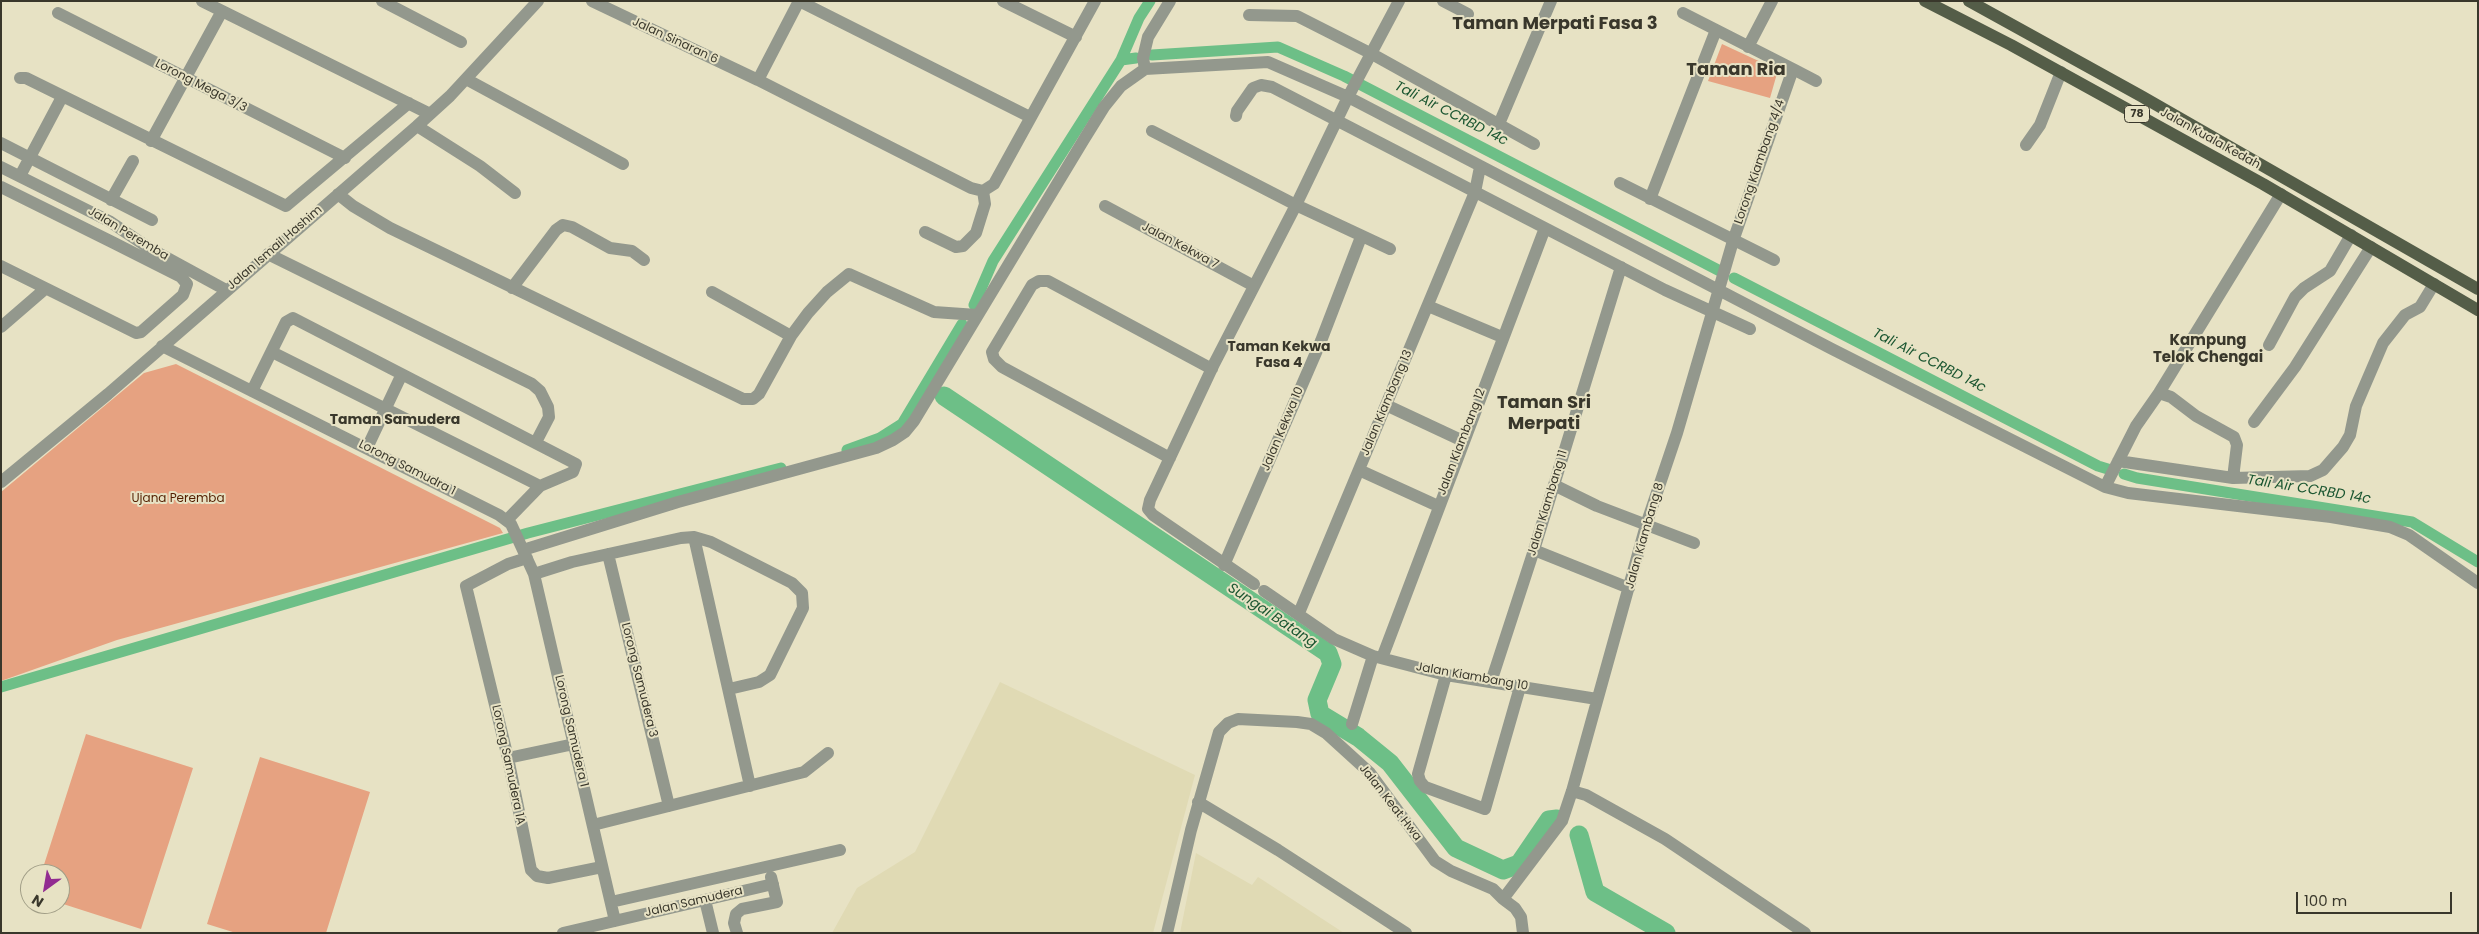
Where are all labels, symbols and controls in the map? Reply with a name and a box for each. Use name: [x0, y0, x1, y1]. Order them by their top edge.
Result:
district label: Taman Merpati Fasa 3: [1452, 13, 1658, 35]
street label: Jalan Sinaran 6: [630, 15, 720, 67]
street label: Lorong Mega 3/3: [153, 57, 249, 115]
district label: Taman Ria: [1686, 59, 1786, 81]
water label: Tali Air CCRBD 14c: [1392, 78, 1510, 150]
street label: Lorong Kiambang 4/4: [1732, 98, 1788, 226]
road number: 78: [2124, 106, 2150, 122]
street label: Jalan Kuala Kedah: [2157, 106, 2263, 172]
street label: Jalan Ismail Hashim: [225, 203, 325, 293]
street label: Jalan Peremba: [85, 204, 171, 264]
street label: Jalan Kekwa 7: [1139, 220, 1221, 272]
water label: Tali Air CCRBD 14c: [1870, 325, 1988, 397]
district label: Kampung Telok Chengai: [2153, 332, 2263, 367]
district label: Taman Kekwa Fasa 4: [1227, 339, 1331, 372]
street label: Jalan Kiambang 13: [1358, 348, 1416, 458]
street label: Jalan Kekwa 10: [1259, 385, 1307, 473]
street label: Jalan Kiambang 12: [1435, 387, 1489, 497]
district label: Taman Sri Merpati: [1497, 392, 1591, 434]
district label: Taman Samudera: [330, 412, 460, 428]
street label: Lorong Samudra 1: [356, 437, 458, 499]
street label: Jalan Kiambang 11: [1525, 448, 1571, 558]
water label: Tali Air CCRBD 14c: [2246, 472, 2372, 508]
street label: Jalan Kiambang 8: [1623, 481, 1667, 591]
park label: Ujana Peremba: [131, 492, 225, 506]
water label: Sungai Batang: [1224, 580, 1320, 652]
street label: Lorong Samudera 3: [618, 621, 660, 739]
street label: Jalan Kiambang 10: [1415, 660, 1529, 694]
street label: Lorong Samudera 1: [551, 674, 591, 788]
street label: Lorong Samudera 1A: [488, 704, 528, 826]
street label: Jalan Keat Hwa: [1356, 762, 1424, 844]
north arrow: [20, 864, 70, 914]
scale bar: [2299, 882, 2455, 914]
street label: Jalan Samudera: [644, 884, 744, 920]
text: N: [28, 890, 47, 912]
text: 100 m: [2304, 890, 2347, 911]

